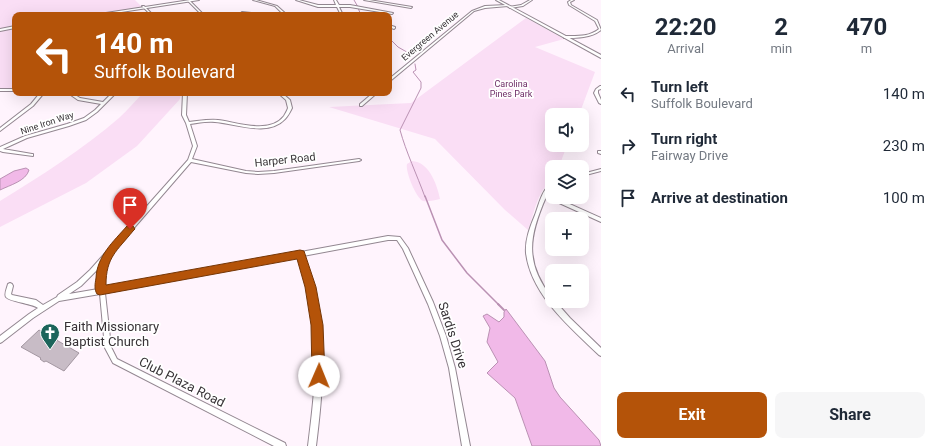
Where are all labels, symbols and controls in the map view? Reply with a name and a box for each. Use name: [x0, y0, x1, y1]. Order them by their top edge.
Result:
street label: Evergreen Avenue: [399, 9, 461, 63]
text: 22:20: [655, 13, 717, 41]
text: 2: [774, 13, 788, 41]
text: 470: [846, 13, 887, 41]
text: 140 m: [94, 27, 173, 60]
icon: left: [28, 28, 80, 80]
text: Arrival: [667, 41, 704, 56]
text: min: [770, 41, 792, 56]
text: m: [861, 41, 872, 56]
text: Suffolk Boulevard: [94, 61, 235, 82]
text: Turn left: [651, 78, 708, 96]
park label: Carolina Pines Park: [490, 79, 533, 99]
icon: left: [617, 83, 639, 105]
text: 140 m: [883, 85, 925, 103]
text: Suffolk Boulevard: [651, 96, 753, 111]
map controls: [545, 108, 589, 308]
button: sound: [545, 108, 589, 152]
street label: Nine Iron Way: [19, 109, 76, 136]
text: Turn right: [651, 130, 717, 148]
icon: right: [617, 135, 639, 157]
text: 230 m: [883, 137, 925, 155]
text: Fairway Drive: [651, 148, 728, 163]
street label: Harper Road: [254, 150, 316, 170]
button: layers: [545, 160, 589, 204]
icon: arrive: [617, 187, 639, 209]
pin: [113, 188, 147, 229]
text: Arrive at destination: [651, 189, 788, 207]
text: 100 m: [883, 189, 925, 207]
icon: arrive: [119, 194, 141, 216]
button: +: [545, 212, 589, 256]
button: −: [545, 264, 589, 308]
street label: Sardis Drive: [435, 300, 471, 370]
place label: Faith Missionary Baptist Church: [64, 319, 159, 349]
church icon: Faith Missionary Baptist Church: [39, 322, 61, 350]
street label: Club Plaza Road: [137, 354, 227, 410]
position arrow: [298, 355, 340, 397]
button: Exit: [617, 392, 767, 438]
button: Share: [775, 392, 925, 438]

